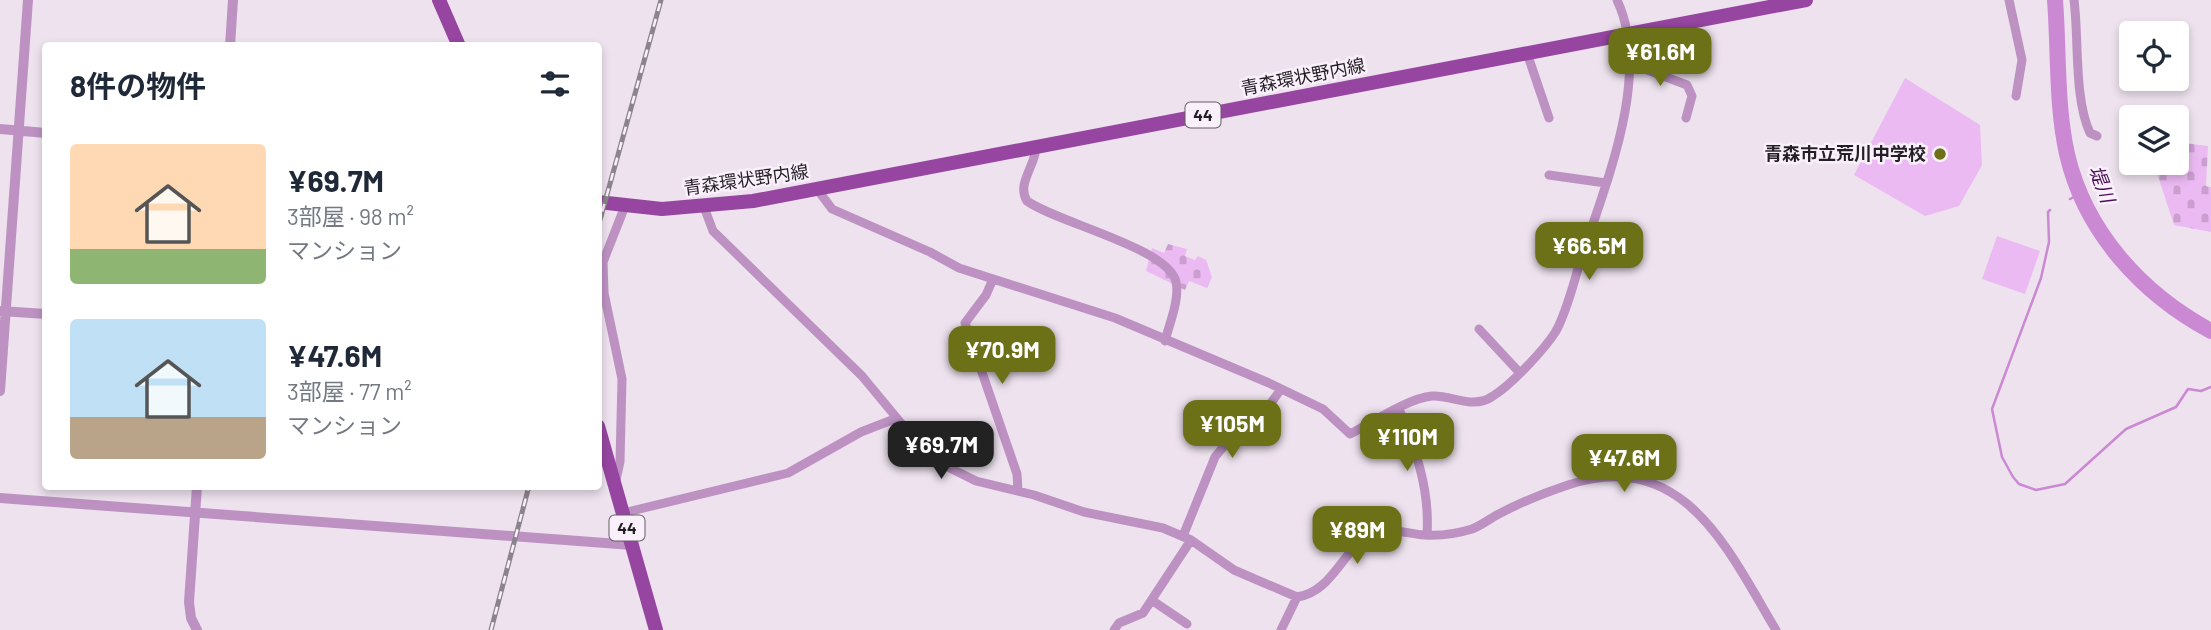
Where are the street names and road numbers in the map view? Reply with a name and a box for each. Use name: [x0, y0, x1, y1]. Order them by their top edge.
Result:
street label: 青森環状野内線: [1239, 53, 1367, 99]
road number: 44: [1186, 102, 1220, 127]
street label: 青森環状野内線: [682, 159, 810, 199]
road number: 44: [610, 516, 644, 540]

